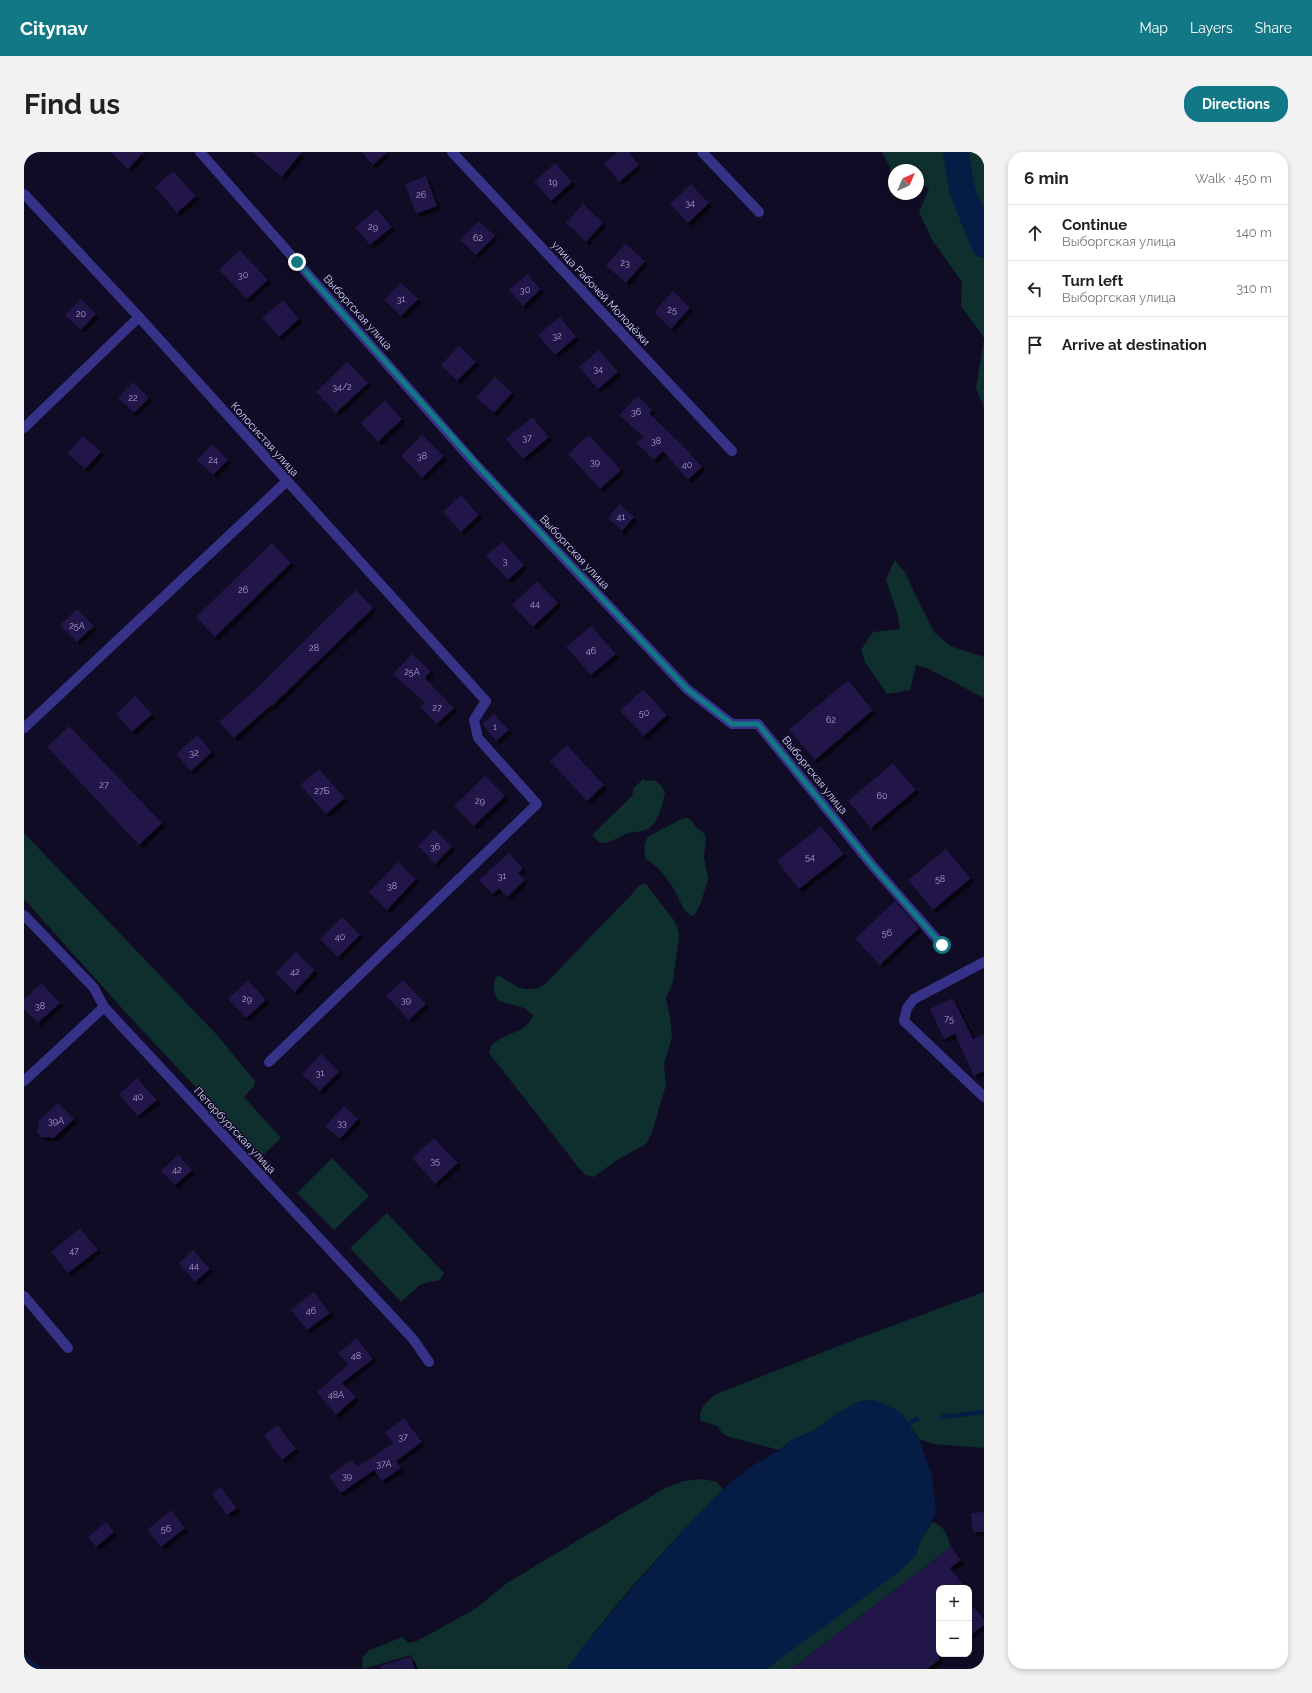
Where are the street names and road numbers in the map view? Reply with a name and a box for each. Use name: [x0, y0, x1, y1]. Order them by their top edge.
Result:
street label: улица Рабочей Молодёжи: [549, 238, 653, 348]
street label: Выборгская улица: [321, 272, 395, 352]
street label: Колосистая улица: [228, 400, 301, 479]
street label: Выборгская улица: [537, 513, 612, 592]
street label: Выборгская улица: [779, 734, 850, 817]
street label: Петербургская улица: [191, 1084, 278, 1176]

